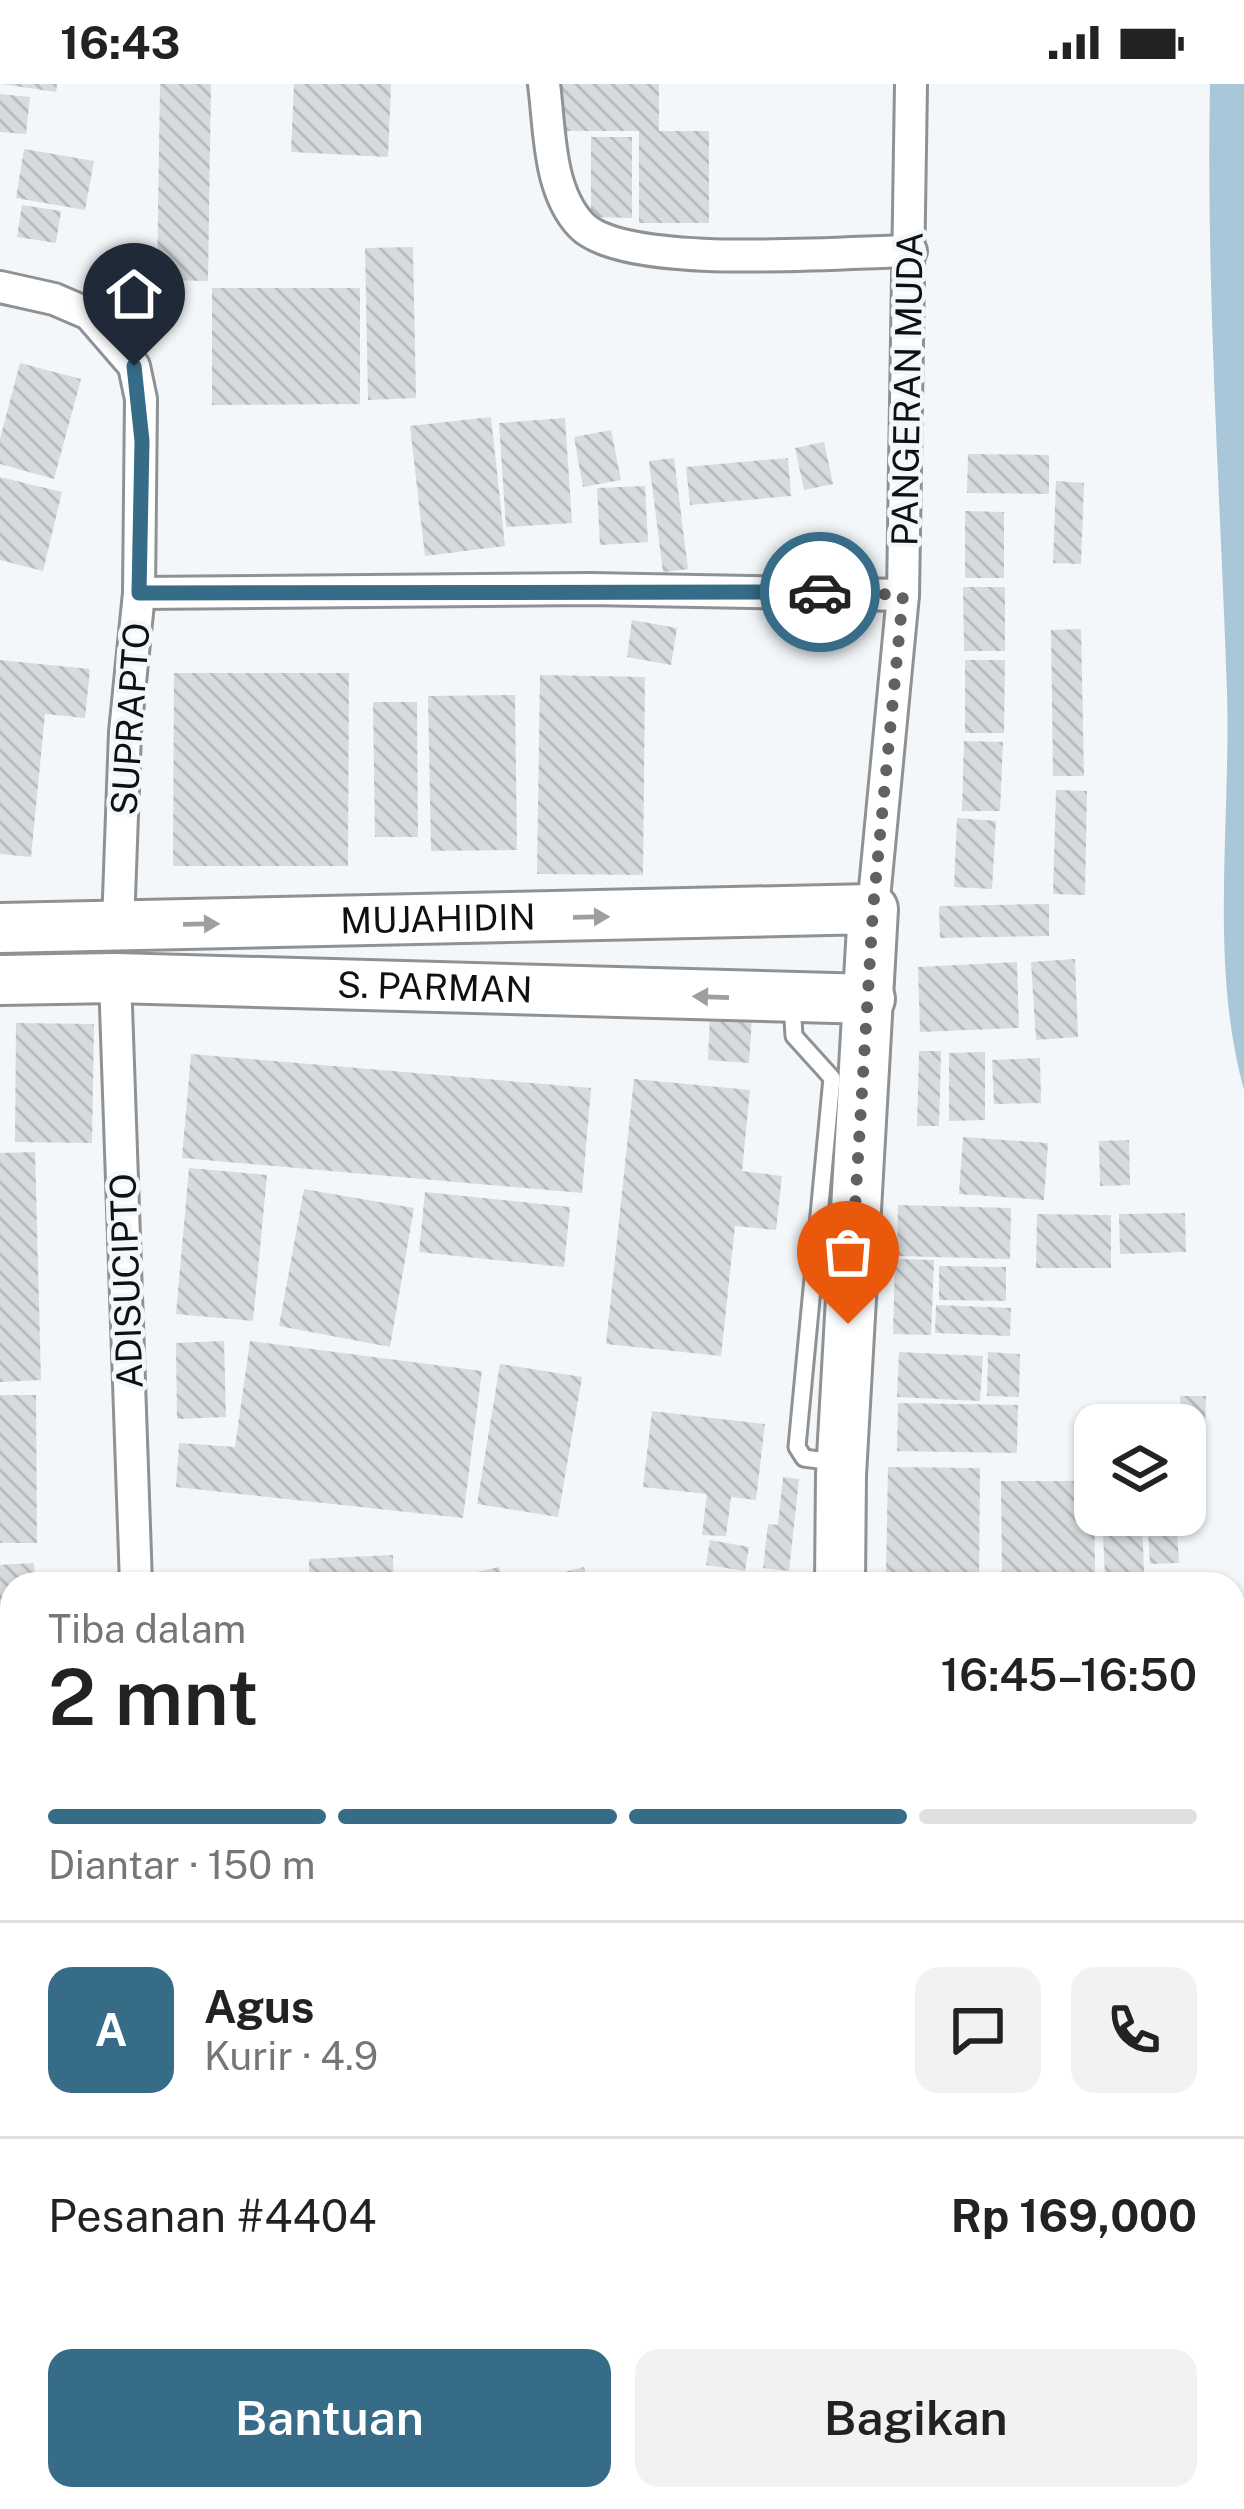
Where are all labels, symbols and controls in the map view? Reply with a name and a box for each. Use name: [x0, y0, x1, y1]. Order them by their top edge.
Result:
text: 16:43: [60, 16, 180, 69]
street label: PANGERAN MUDA: [883, 231, 931, 547]
pin: [83, 243, 185, 366]
icon: home: [101, 261, 167, 327]
courier: [760, 532, 880, 652]
icon: car: [787, 559, 853, 625]
street label: SUPRAPTO: [102, 621, 158, 817]
street label: MUJAHIDIN: [340, 895, 536, 942]
one-way arrow: [573, 907, 611, 927]
one-way arrow: [183, 915, 221, 934]
street label: S. PARMAN: [337, 963, 533, 1011]
one-way arrow: [691, 987, 729, 1006]
street label: ADISUCIPTO: [101, 1173, 151, 1389]
pin: [797, 1201, 899, 1324]
icon: bag: [815, 1219, 881, 1285]
map controls: [1074, 1404, 1206, 1536]
button: layers: [1074, 1404, 1206, 1536]
text: Tiba dalam: [48, 1606, 246, 1652]
text: 16:45–16:50: [940, 1648, 1197, 1701]
text: 2 mnt: [48, 1651, 259, 1743]
text: Diantar · 150 m: [48, 1842, 315, 1888]
button: chat: [915, 1967, 1041, 2093]
button: phone: [1071, 1967, 1197, 2093]
text: Agus: [204, 1980, 314, 2033]
text: A: [95, 2003, 127, 2056]
text: Kurir · 4.9: [204, 2033, 378, 2079]
text: Pesanan #4404: [48, 2189, 376, 2242]
text: Rp 169,000: [951, 2189, 1197, 2242]
button: Bantuan: [48, 2349, 611, 2487]
button: Bagikan: [635, 2349, 1197, 2487]

